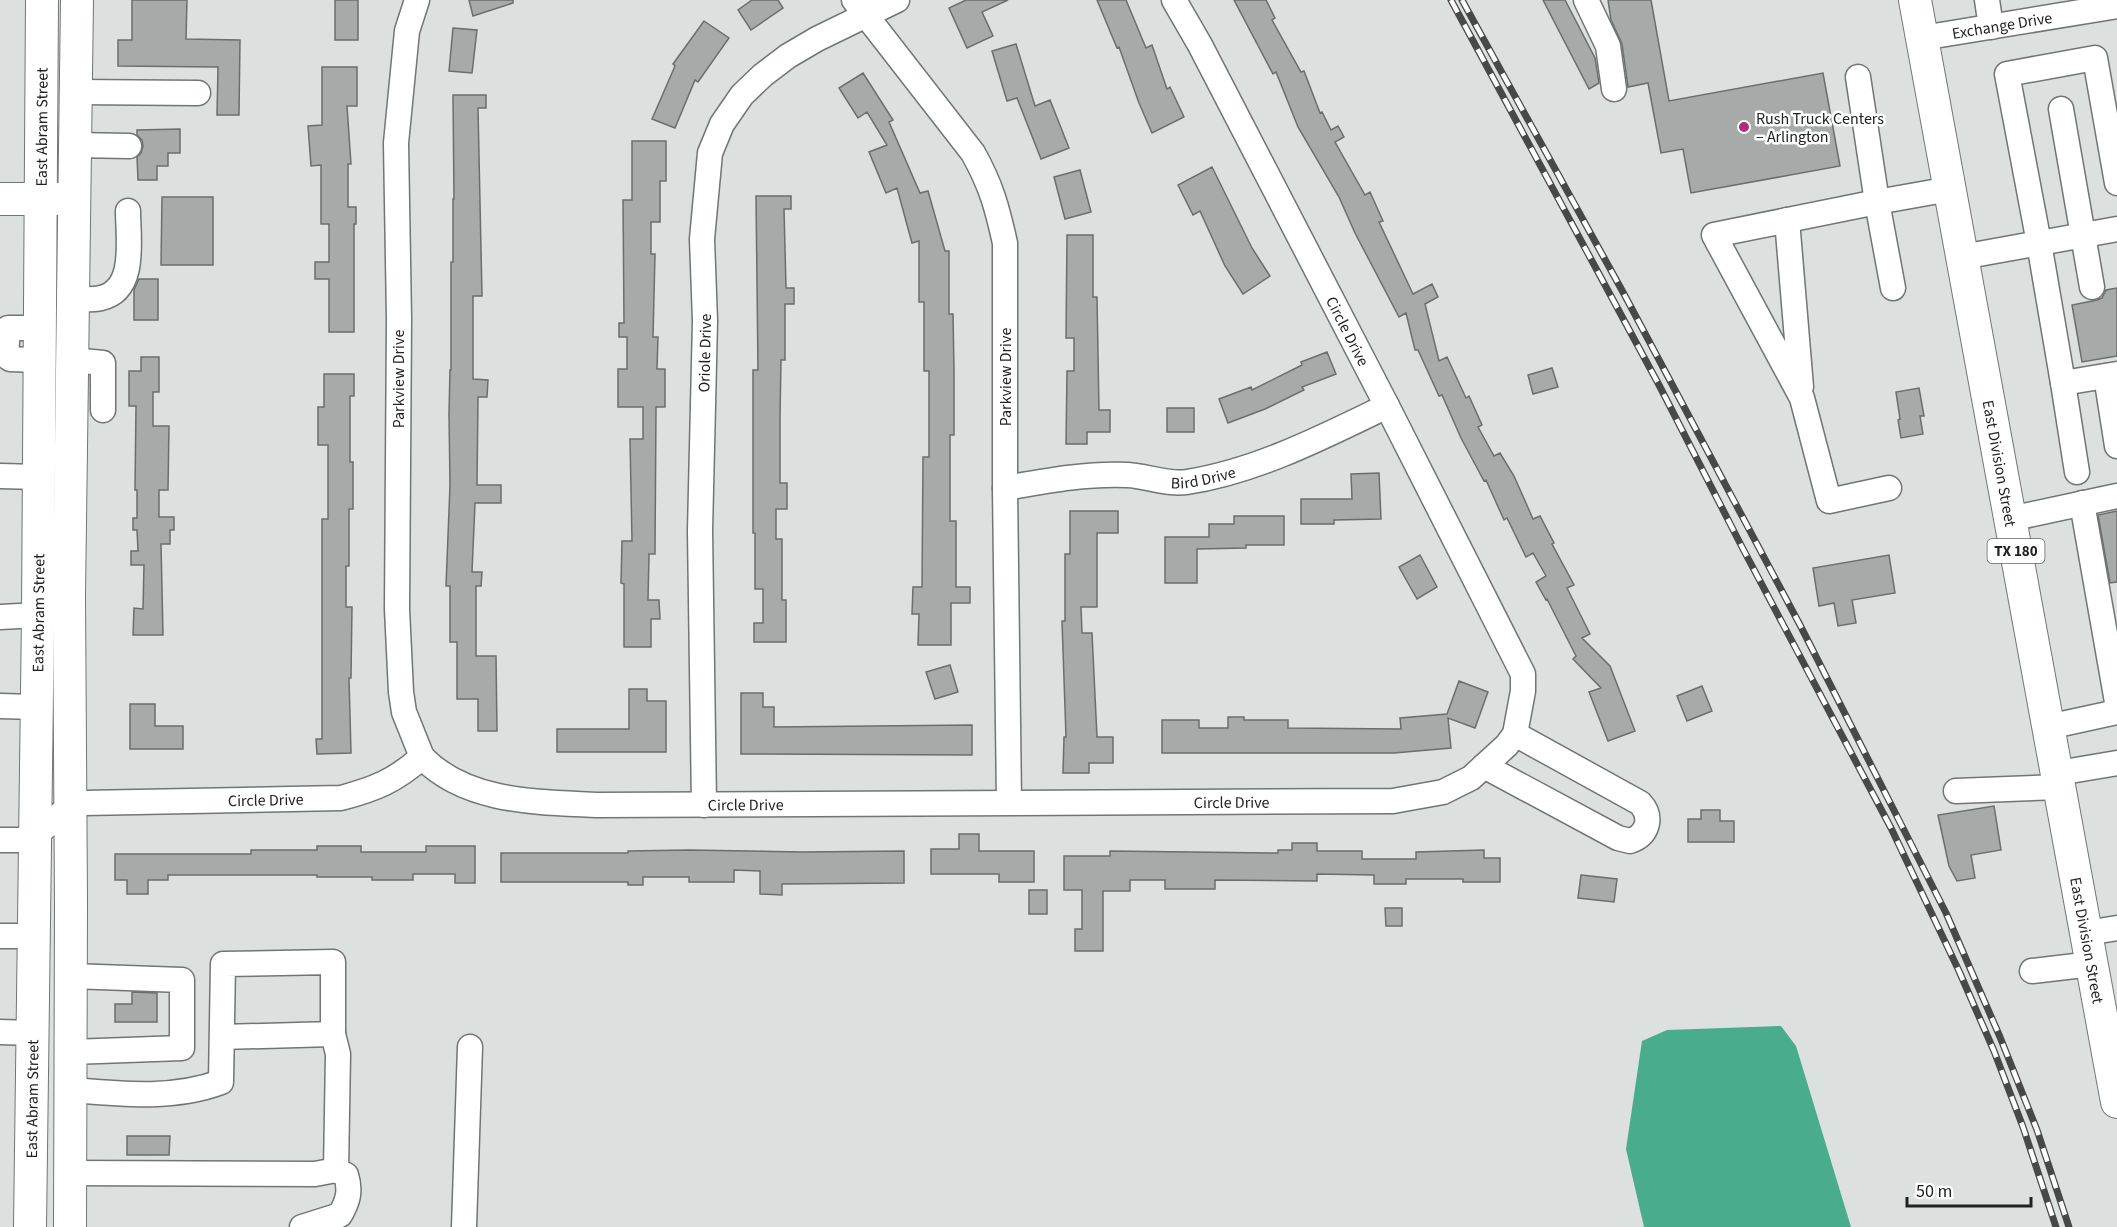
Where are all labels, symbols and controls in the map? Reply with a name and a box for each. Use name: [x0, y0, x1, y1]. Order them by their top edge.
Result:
street label: Exchange Drive: [1950, 7, 2054, 45]
street label: East Abram Street: [31, 67, 54, 187]
place label: Rush Truck Centers – Arlington: [1756, 108, 1884, 148]
marker: Rush Truck Centers – Arlington: [1737, 120, 1751, 134]
street label: Circle Drive: [1320, 293, 1374, 370]
street label: Oriole Drive: [693, 313, 717, 393]
street label: Parkview Drive: [995, 328, 1017, 426]
street label: Parkview Drive: [388, 330, 410, 428]
street label: East Division Street: [1977, 398, 2021, 529]
street label: Bird Drive: [1170, 461, 1238, 495]
road number: TX 180: [1988, 539, 2044, 563]
street label: East Abram Street: [27, 553, 50, 673]
street label: Circle Drive: [228, 789, 304, 812]
street label: Circle Drive: [1194, 792, 1270, 814]
street label: Circle Drive: [708, 794, 784, 816]
street label: East Division Street: [2064, 875, 2109, 1006]
street label: East Abram Street: [21, 1039, 44, 1159]
scale bar: [1907, 1170, 2032, 1208]
text: 50 m: [1916, 1179, 1952, 1204]

